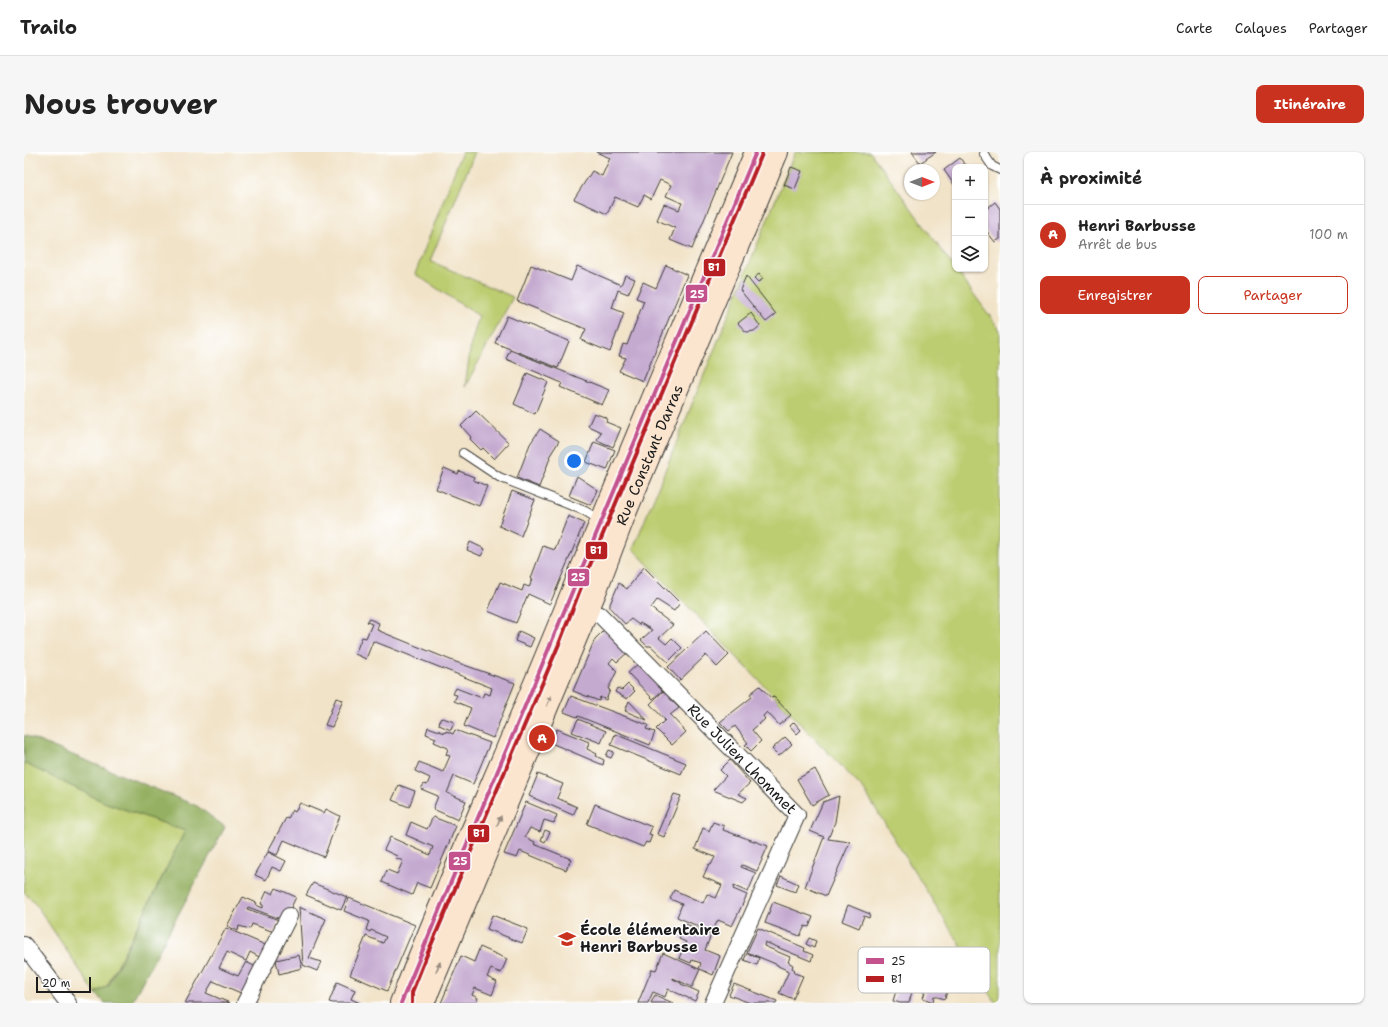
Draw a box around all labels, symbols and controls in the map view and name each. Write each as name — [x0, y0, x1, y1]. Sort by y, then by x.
text: Trailo — [20, 15, 77, 40]
text: Carte — [1176, 19, 1213, 37]
text: Calques — [1235, 19, 1287, 37]
text: Partager — [1309, 19, 1368, 37]
text: Nous trouver — [24, 85, 218, 123]
button: Itinéraire — [1256, 85, 1364, 123]
north arrow — [904, 164, 940, 200]
map controls — [952, 164, 988, 272]
button: + — [952, 164, 988, 200]
text: À proximité — [1040, 167, 1142, 189]
button: − — [952, 200, 988, 236]
text: Henri Barbusse — [1078, 216, 1196, 236]
text: A — [1048, 226, 1058, 243]
text: 100 m — [1309, 226, 1348, 243]
button: layers — [952, 236, 988, 272]
text: Arrêt de bus — [1078, 236, 1157, 253]
line badge: B1 — [703, 258, 726, 277]
text: B1 — [708, 260, 720, 275]
button: Enregistrer — [1040, 276, 1190, 314]
button: Partager — [1198, 276, 1348, 314]
line badge: 25 — [685, 284, 708, 303]
text: 25 — [690, 287, 704, 302]
street label: Rue Constant Darras — [611, 382, 688, 528]
your location — [564, 451, 584, 471]
line badge: B1 — [585, 541, 608, 560]
text: B1 — [590, 543, 602, 558]
line badge: 25 — [567, 568, 590, 587]
text: 25 — [571, 570, 585, 585]
one-way arrow — [547, 695, 553, 707]
street label: Rue Julien Lhommet — [683, 699, 801, 819]
pin: A — [529, 723, 555, 753]
one-way arrow — [497, 815, 503, 827]
line badge: B1 — [467, 824, 490, 843]
text: B1 — [473, 826, 485, 841]
line badge: 25 — [448, 851, 471, 871]
text: 25 — [453, 854, 467, 869]
place label: École élémentaire Henri Barbusse — [580, 919, 720, 957]
school or university icon: École élémentaire Henri Barbusse — [557, 929, 577, 949]
legend — [858, 947, 990, 993]
text: 25 — [891, 954, 905, 969]
one-way arrow — [435, 962, 441, 973]
text: B1 — [891, 972, 902, 987]
scale bar — [36, 975, 91, 994]
text: 20 m — [42, 976, 70, 991]

